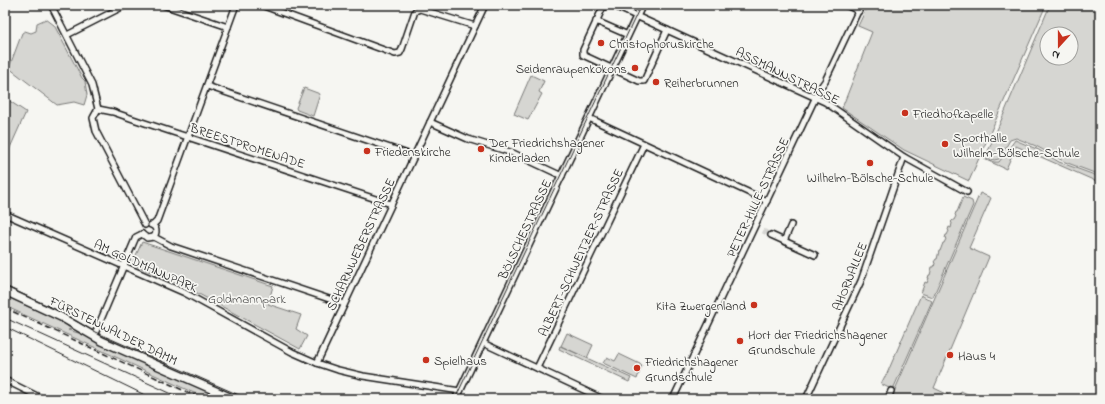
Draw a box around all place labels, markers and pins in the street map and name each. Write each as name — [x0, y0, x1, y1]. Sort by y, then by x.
place label: Christophoruskirche — [609, 35, 714, 54]
marker: Christophoruskirche — [596, 38, 606, 48]
place label: Seidenraupenkokons — [516, 60, 627, 79]
marker: Seidenraupenkokons — [630, 63, 640, 73]
place label: Reiherbrunnen — [664, 74, 739, 93]
marker: Reiherbrunnen — [651, 77, 661, 87]
place label: Friedhofkapelle — [912, 105, 994, 124]
marker: Friedhofkapelle — [900, 108, 910, 118]
place label: Sporthalle Wilhelm-Bölsche-Schule — [953, 129, 1080, 163]
place label: Der Friedrichshagener Kinderladen — [488, 134, 606, 168]
marker: Sporthalle Wilhelm-Bölsche-Schule — [940, 139, 950, 149]
place label: Friedenskirche — [374, 143, 451, 162]
marker: Der Friedrichshagener Kinderladen — [476, 144, 486, 154]
marker: Friedenskirche — [362, 146, 372, 156]
marker: Wilhelm-Bölsche-Schule — [865, 158, 875, 168]
place label: Wilhelm-Bölsche-Schule — [807, 169, 933, 188]
place label: Kita Zwergenland — [656, 297, 747, 317]
marker: Kita Zwergenland — [749, 300, 759, 310]
place label: Hort der Friedrichshagener Grundschule — [748, 326, 888, 360]
marker: Hort der Friedrichshagener Grundschule — [735, 336, 745, 346]
place label: Haus 4 — [958, 347, 996, 366]
marker: Haus 4 — [945, 350, 955, 360]
place label: Spielhaus — [434, 352, 487, 371]
place label: Friedrichshagener Grundschule — [644, 353, 739, 387]
marker: Spielhaus — [421, 355, 431, 365]
marker: Friedrichshagener Grundschule — [632, 363, 642, 373]

